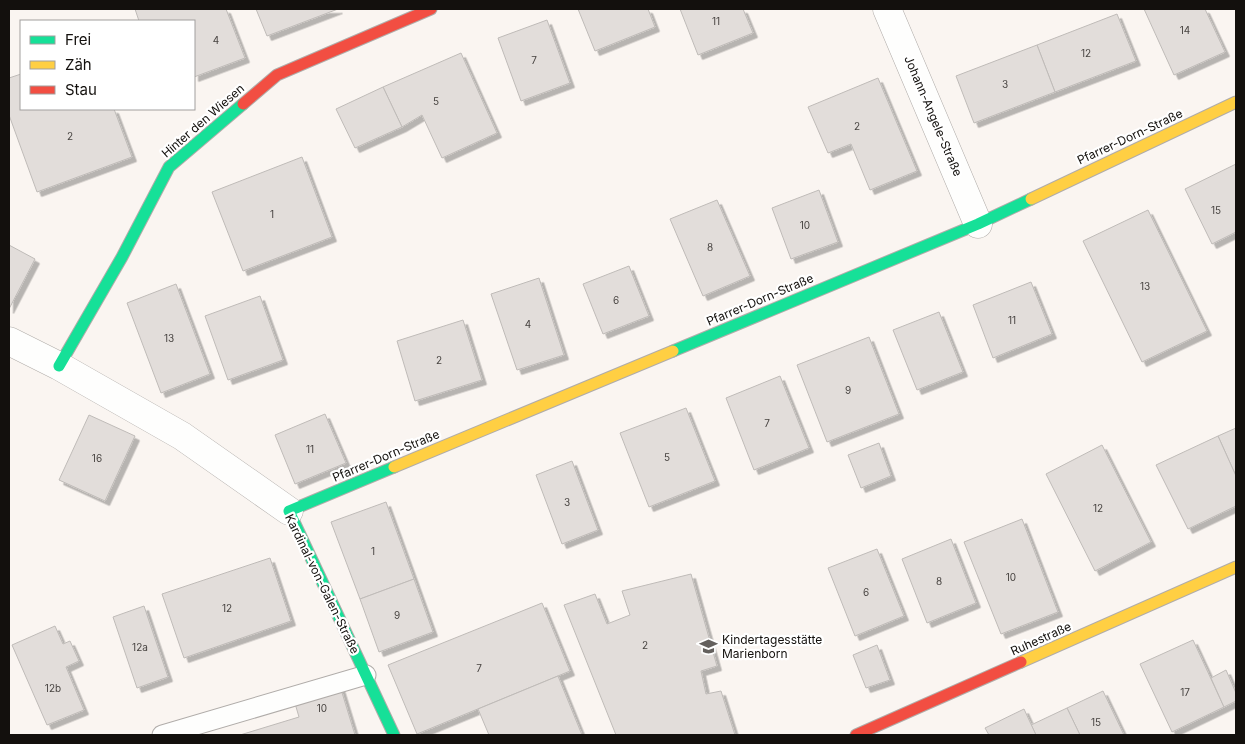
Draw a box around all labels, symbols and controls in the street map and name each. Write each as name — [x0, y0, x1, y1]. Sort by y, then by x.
house number: 11 — [712, 15, 720, 27]
legend — [20, 20, 195, 110]
house number: 14 — [1180, 24, 1190, 36]
text: Frei — [65, 30, 91, 49]
house number: 4 — [213, 34, 219, 46]
house number: 12 — [1081, 47, 1091, 59]
street label: Johann-Angele-Straße — [901, 53, 966, 178]
house number: 7 — [531, 54, 537, 66]
text: Zäh — [65, 55, 92, 74]
house number: 3 — [1002, 78, 1008, 90]
text: Stau — [65, 80, 97, 99]
street label: Hinter den Wiesen — [158, 81, 247, 161]
house number: 5 — [433, 95, 439, 107]
street label: Pfarrer-Dorn-Straße — [1075, 106, 1185, 168]
house number: 2 — [854, 120, 860, 132]
house number: 2 — [67, 130, 73, 142]
house number: 15 — [1211, 204, 1221, 216]
house number: 1 — [270, 208, 274, 220]
house number: 10 — [800, 219, 810, 231]
house number: 8 — [707, 241, 713, 253]
street label: Pfarrer-Dorn-Straße — [704, 270, 816, 329]
house number: 13 — [1140, 280, 1150, 292]
house number: 6 — [613, 294, 619, 306]
house number: 11 — [1008, 314, 1016, 326]
house number: 4 — [525, 318, 531, 330]
house number: 13 — [164, 332, 174, 344]
house number: 2 — [436, 354, 442, 366]
house number: 9 — [845, 384, 851, 396]
house number: 7 — [764, 417, 770, 429]
street label: Pfarrer-Dorn-Straße — [330, 426, 442, 485]
house number: 11 — [306, 443, 314, 455]
house number: 5 — [664, 451, 670, 463]
house number: 16 — [92, 452, 102, 464]
house number: 3 — [564, 496, 570, 508]
house number: 12 — [1093, 502, 1103, 514]
street label: Kardinal-von-Galen-Straße — [282, 512, 363, 656]
house number: 1 — [371, 545, 375, 557]
house number: 10 — [1006, 571, 1016, 583]
house number: 8 — [936, 575, 942, 587]
house number: 6 — [863, 586, 869, 598]
house number: 12 — [222, 602, 232, 614]
house number: 9 — [394, 609, 400, 621]
street label: Ruhestraße — [1008, 619, 1073, 659]
place label: Kindertagesstätte Marienborn — [722, 632, 822, 661]
school or university icon: Kindertagesstätte Marienborn — [698, 637, 718, 657]
house number: 2 — [642, 639, 648, 651]
house number: 12a — [132, 641, 148, 653]
house number: 7 — [476, 662, 482, 674]
house number: 12b — [45, 682, 61, 694]
house number: 17 — [1180, 686, 1190, 698]
house number: 10 — [317, 702, 327, 714]
house number: 15 — [1091, 716, 1101, 728]

